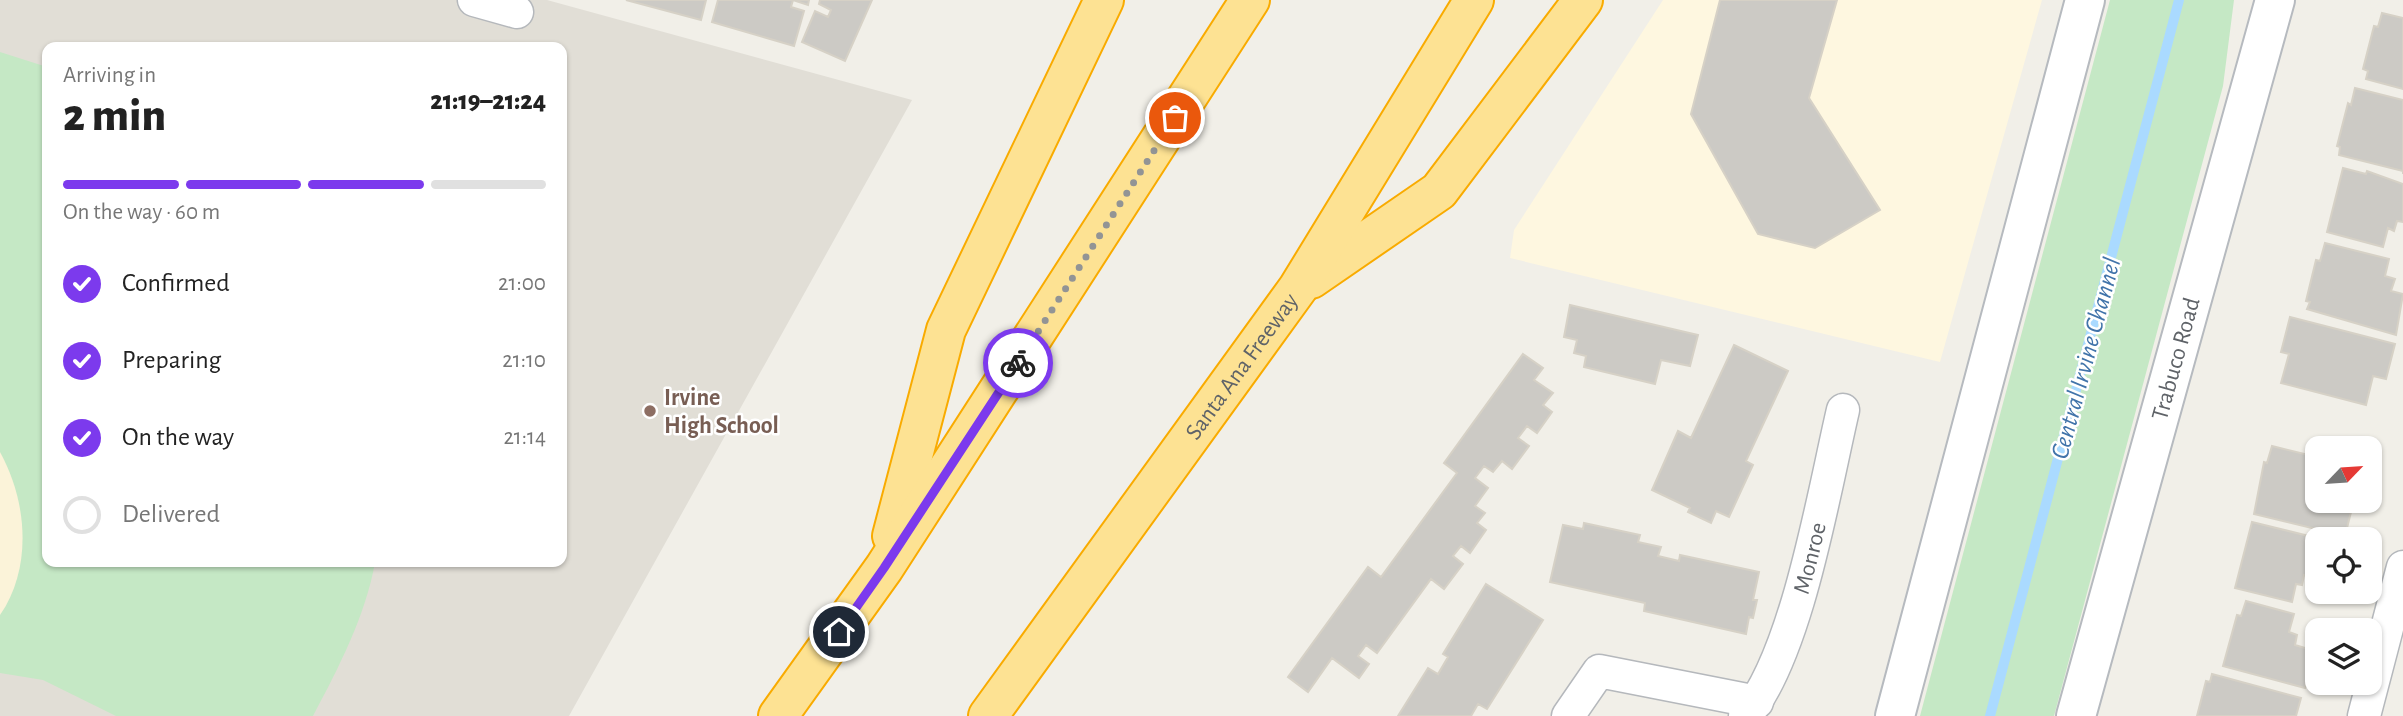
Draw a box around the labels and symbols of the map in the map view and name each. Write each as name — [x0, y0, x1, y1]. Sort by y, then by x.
pin — [1145, 88, 1205, 148]
water label: Central Irvine Channel — [2047, 255, 2125, 462]
street label: Santa Ana Freeway — [1181, 289, 1303, 444]
street label: Trabuco Road — [2148, 295, 2205, 423]
courier — [983, 328, 1053, 398]
place label: Irvine High School — [664, 386, 779, 438]
marker: Irvine High School — [642, 403, 658, 419]
north arrow — [2305, 436, 2382, 513]
street label: Monroe — [1790, 520, 1831, 597]
pin — [809, 602, 869, 662]

